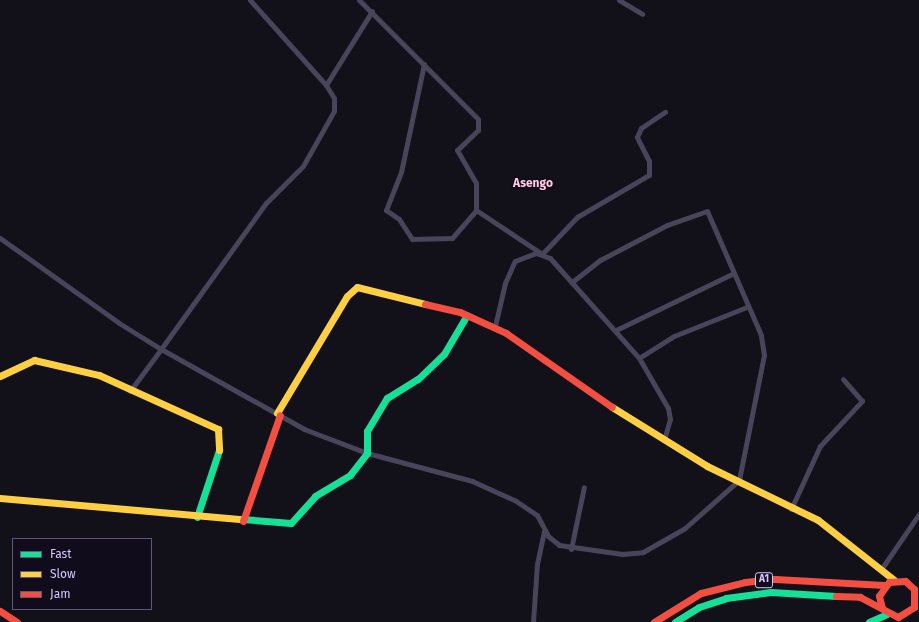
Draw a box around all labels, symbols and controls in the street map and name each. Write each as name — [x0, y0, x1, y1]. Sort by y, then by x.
district label: Asengo — [513, 177, 553, 191]
legend — [12, 538, 152, 610]
text: Fast — [50, 547, 72, 561]
text: Slow — [50, 567, 76, 581]
road number: A1 — [754, 572, 774, 588]
text: Jam — [50, 587, 70, 601]

